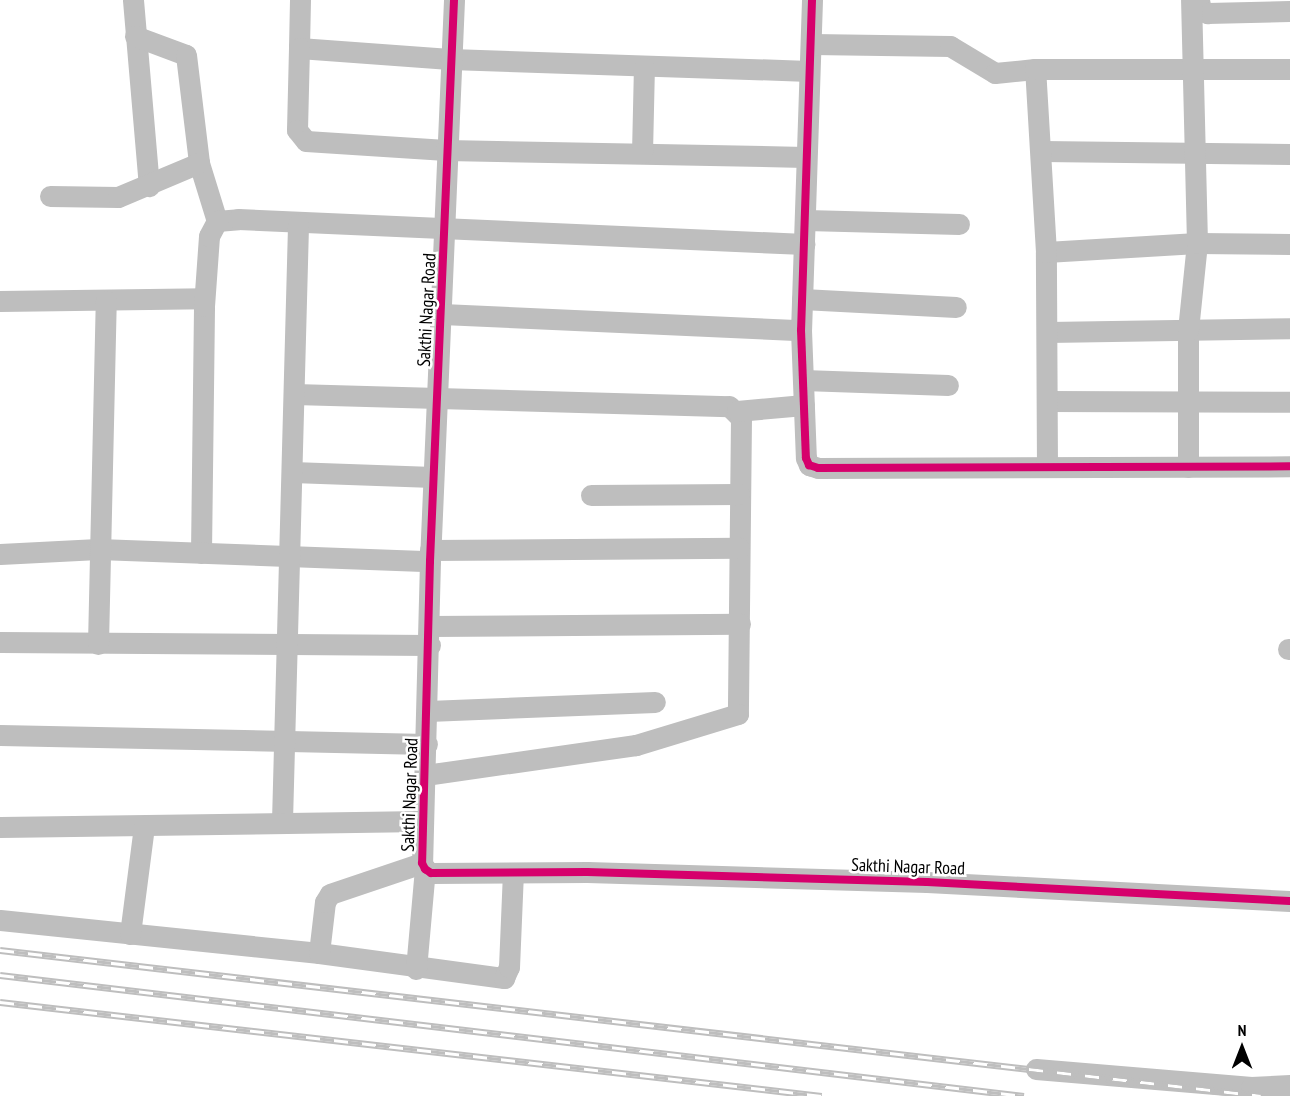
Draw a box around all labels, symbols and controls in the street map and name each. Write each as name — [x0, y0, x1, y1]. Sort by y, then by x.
street label: Sakthi Nagar Road — [413, 253, 441, 367]
street label: Sakthi Nagar Road — [397, 738, 423, 852]
street label: Sakthi Nagar Road — [851, 854, 965, 880]
north arrow — [1212, 1018, 1272, 1078]
text: N — [1238, 1020, 1246, 1040]

